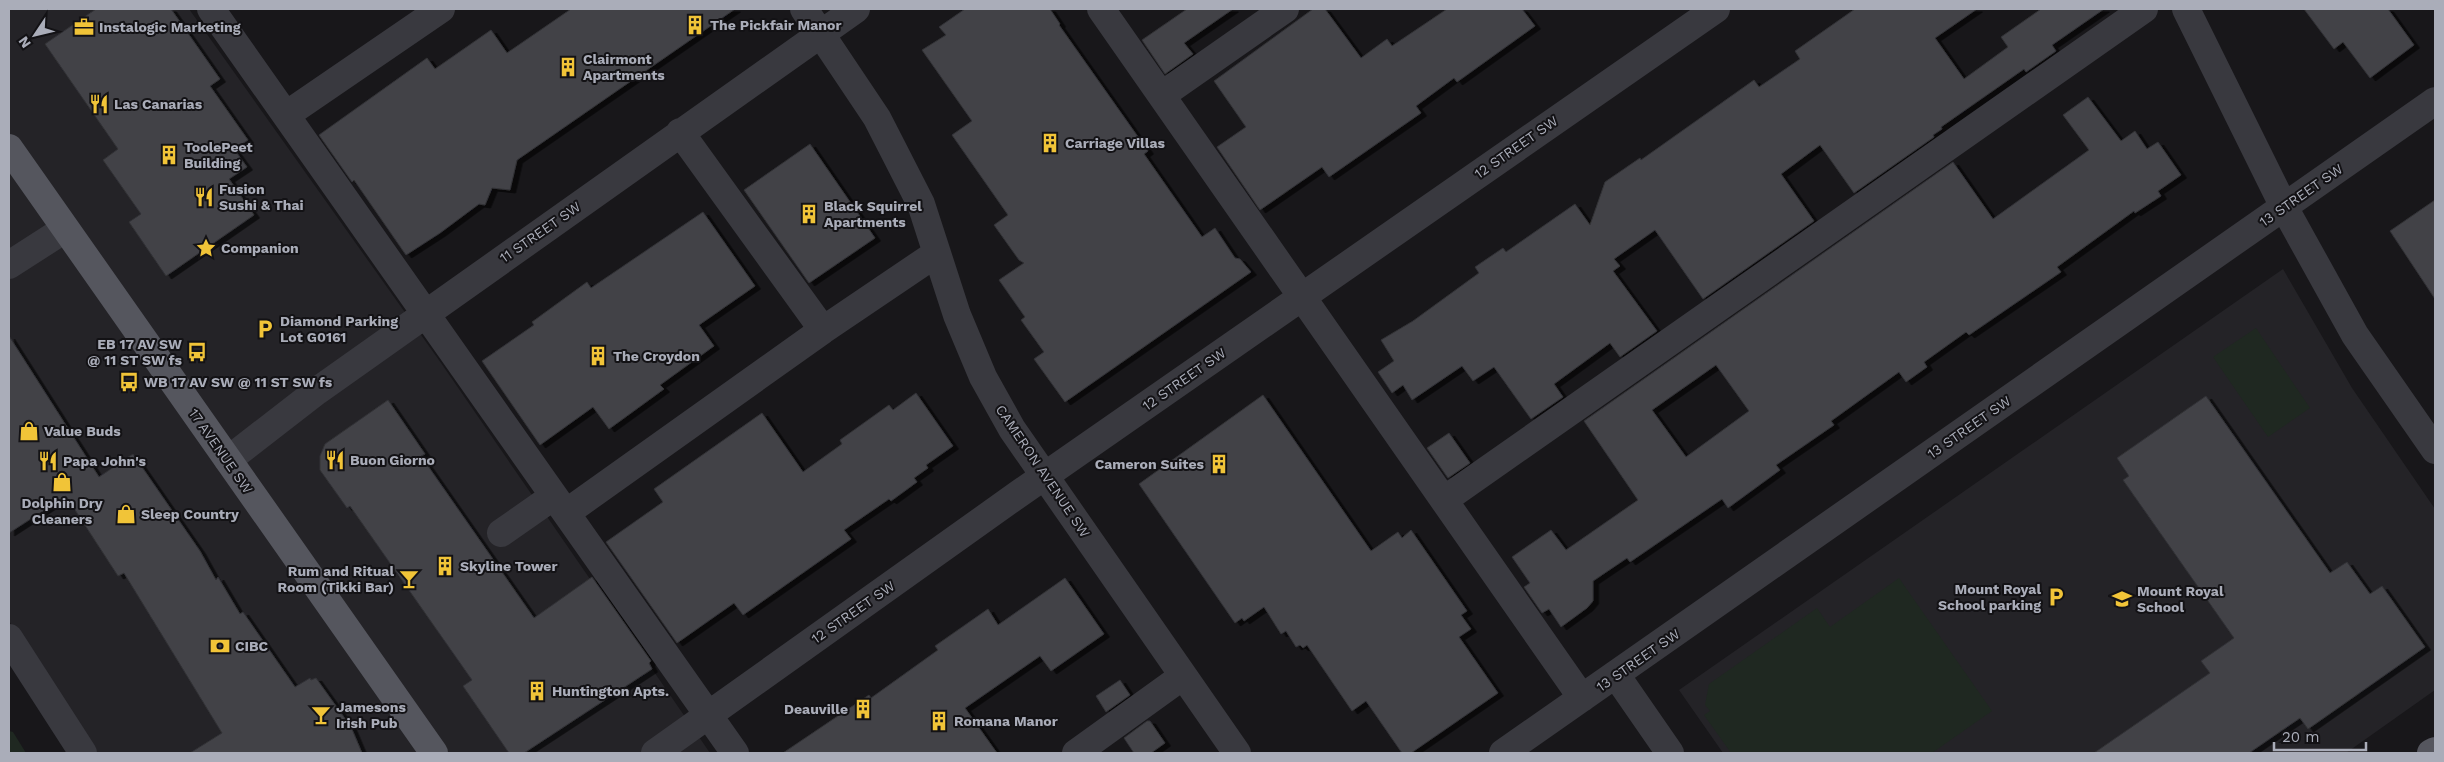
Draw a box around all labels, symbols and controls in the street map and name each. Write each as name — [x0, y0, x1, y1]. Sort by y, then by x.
north arrow — [10, 10, 60, 60]
building icon: The Pickfair Manor — [684, 14, 706, 36]
office icon: Instalogic Marketing — [73, 16, 95, 38]
place label: The Pickfair Manor — [710, 17, 841, 33]
place label: Instalogic Marketing — [99, 19, 241, 35]
text: N — [15, 34, 34, 51]
place label: Clairmont Apartments — [583, 51, 665, 83]
building icon: Clairmont Apartments — [557, 56, 579, 78]
restaurant icon: Las Canarias — [88, 93, 110, 115]
place label: Las Canarias — [114, 96, 203, 112]
street label: 12 STREET SW — [1471, 112, 1561, 182]
building icon: Carriage Villas — [1039, 132, 1061, 154]
place label: Carriage Villas — [1065, 135, 1165, 151]
place label: ToolePeet Building — [184, 139, 253, 171]
building icon: ToolePeet Building — [158, 144, 180, 166]
street label: 13 STREET SW — [2256, 160, 2346, 230]
place label: Fusion Sushi & Thai — [219, 181, 304, 213]
restaurant icon: Fusion Sushi & Thai — [193, 186, 215, 208]
street label: 11 STREET SW — [496, 198, 584, 266]
place label: Black Squirrel Apartments — [824, 198, 922, 230]
building icon: Black Squirrel Apartments — [798, 203, 820, 225]
place icon: Companion — [195, 237, 217, 259]
place label: Companion — [221, 240, 299, 256]
place label: Diamond Parking Lot G0161 — [280, 313, 398, 345]
parking icon: Diamond Parking Lot G0161 — [254, 318, 276, 340]
place label: EB 17 AV SW @ 11 ST SW fs — [87, 336, 183, 368]
bus stop icon: EB 17 AV SW @ 11 ST SW fs — [186, 341, 208, 363]
street label: 12 STREET SW — [1139, 344, 1229, 414]
building icon: The Croydon — [587, 345, 609, 367]
place label: The Croydon — [613, 348, 700, 364]
bus stop icon: WB 17 AV SW @ 11 ST SW fs — [118, 371, 140, 393]
place label: WB 17 AV SW @ 11 ST SW fs — [144, 374, 333, 390]
street label: 13 STREET SW — [1924, 392, 2014, 462]
street label: CAMERON AVENUE SW — [993, 402, 1093, 540]
street label: 17 AVENUE SW — [186, 406, 256, 496]
shop icon: Value Buds — [18, 420, 40, 442]
place label: Value Buds — [44, 423, 121, 439]
restaurant icon: Buon Giorno — [324, 449, 346, 471]
restaurant icon: Papa John's — [37, 450, 59, 472]
place label: Buon Giorno — [350, 452, 435, 468]
place label: Papa John's — [63, 453, 147, 469]
building icon: Cameron Suites — [1208, 453, 1230, 475]
place label: Cameron Suites — [1095, 456, 1205, 472]
shop icon: Dolphin Dry Cleaners — [51, 471, 73, 493]
place label: Dolphin Dry Cleaners — [21, 495, 103, 527]
shop icon: Sleep Country — [115, 503, 137, 525]
place label: Sleep Country — [141, 506, 239, 522]
building icon: Skyline Tower — [434, 555, 456, 577]
place label: Skyline Tower — [460, 558, 557, 574]
place label: Rum and Ritual Room (Tikki Bar) — [278, 563, 394, 595]
bar icon: Rum and Ritual Room (Tikki Bar) — [398, 568, 420, 590]
street label: 12 STREET SW — [808, 577, 898, 647]
place label: Mount Royal School parking — [1938, 581, 2041, 613]
place label: Mount Royal School — [2137, 583, 2224, 615]
parking icon: Mount Royal School parking — [2045, 586, 2067, 608]
school or university icon: Mount Royal School — [2111, 588, 2133, 610]
street label: 13 STREET SW — [1593, 625, 1683, 695]
bank icon: CIBC — [209, 635, 231, 657]
place label: CIBC — [235, 638, 269, 654]
building icon: Huntington Apts. — [526, 680, 548, 702]
place label: Huntington Apts. — [552, 683, 669, 699]
building icon: Deauville — [852, 698, 874, 720]
place label: Jamesons Irish Pub — [336, 699, 406, 731]
place label: Deauville — [784, 701, 848, 717]
bar icon: Jamesons Irish Pub — [310, 704, 332, 726]
building icon: Romana Manor — [928, 710, 950, 732]
place label: Romana Manor — [954, 713, 1058, 729]
scale bar — [2274, 720, 2366, 752]
text: 20 m — [2282, 728, 2320, 746]

